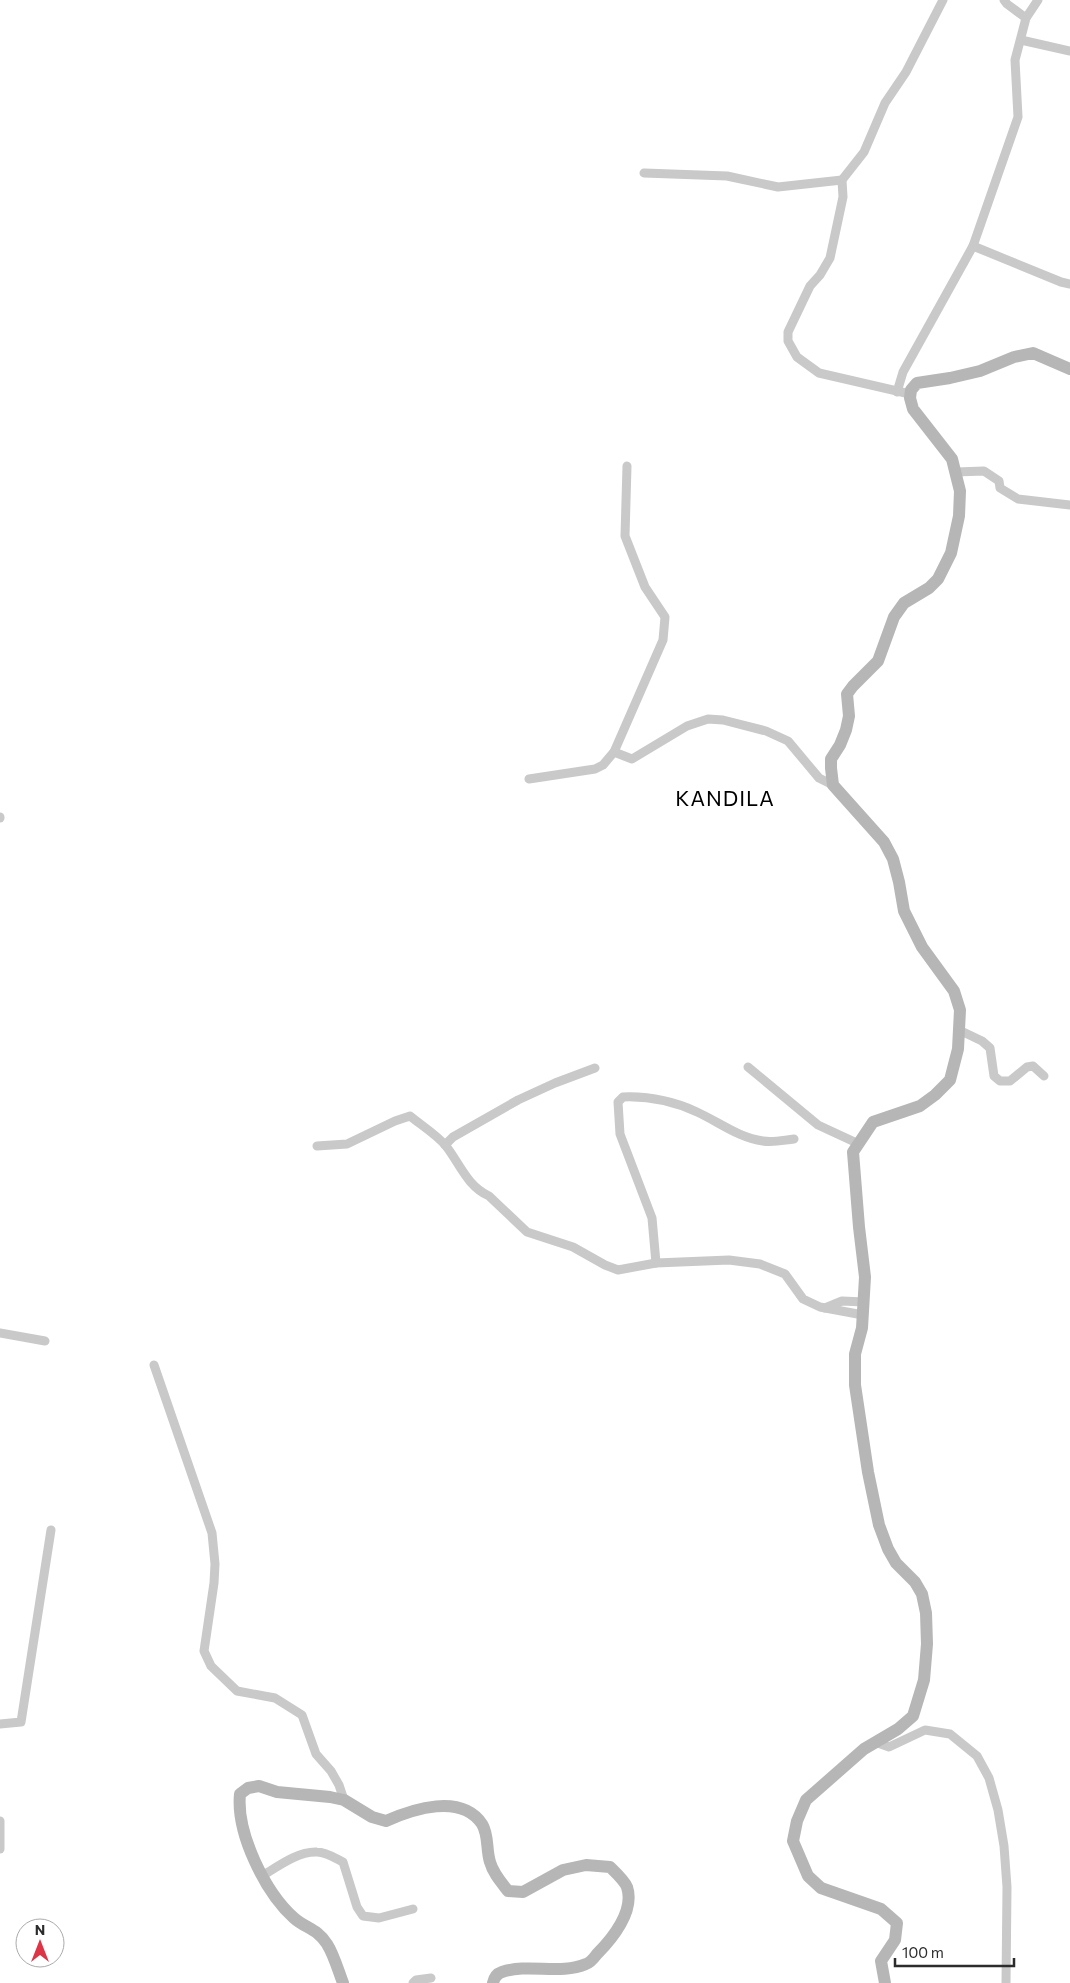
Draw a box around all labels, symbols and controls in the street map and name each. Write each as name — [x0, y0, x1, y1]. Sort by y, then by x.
district label: KANDILA — [675, 785, 775, 810]
north arrow — [15, 1918, 65, 1968]
text: N — [35, 1921, 45, 1938]
scale bar — [895, 1936, 1014, 1968]
text: 100 m — [902, 1943, 944, 1961]

